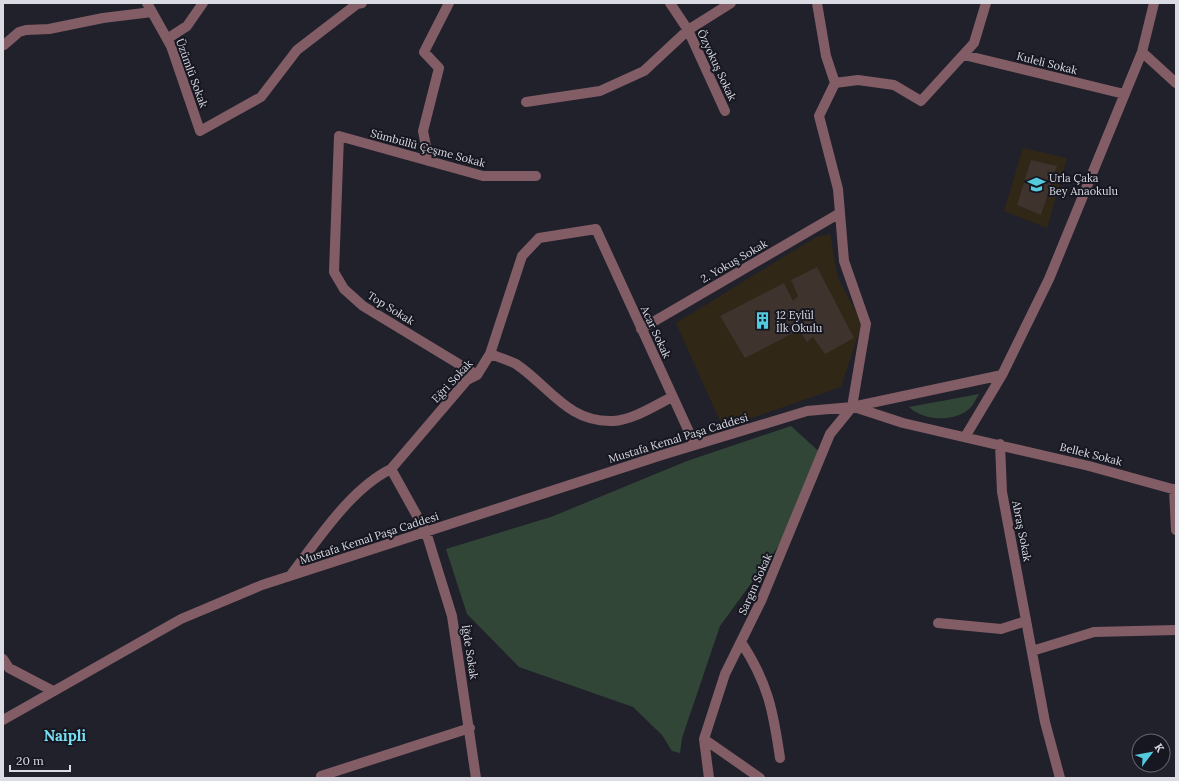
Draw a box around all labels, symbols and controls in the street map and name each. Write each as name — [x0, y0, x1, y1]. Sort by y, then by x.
street label: Özyokuş Sokak — [694, 27, 741, 103]
street label: Üzümlü Sokak — [173, 36, 212, 110]
street label: Kuleli Sokak — [1015, 49, 1079, 77]
street label: Sümbüllü Çeşme Sokak — [369, 126, 487, 170]
place label: Urla Çaka Bey Anaokulu — [1049, 171, 1119, 198]
school or university icon: Urla Çaka Bey Anaokulu — [1026, 174, 1046, 194]
street label: 2. Yokuş Sokak — [698, 236, 770, 286]
street label: Top Sokak — [365, 288, 417, 328]
street label: Acar Sokak — [637, 303, 674, 361]
place label: 12 Eylül İlk Okulu — [776, 308, 823, 335]
building icon: 12 Eylül İlk Okulu — [753, 311, 773, 331]
street label: Eğri Sokak — [429, 356, 476, 405]
street label: Mustafa Kemal Paşa Caddesi — [606, 410, 750, 466]
street label: Bellek Sokak — [1058, 440, 1124, 469]
street label: Abraş Sokak — [1009, 498, 1035, 563]
street label: Mustafa Kemal Paşa Caddesi — [298, 509, 440, 567]
street label: Sargın Sokak — [735, 551, 775, 617]
street label: İğde Sokak — [459, 624, 482, 680]
district label: Naipli — [44, 726, 86, 745]
north arrow — [1131, 733, 1171, 773]
text: K — [1151, 741, 1168, 755]
scale bar — [10, 747, 70, 773]
text: 20 m — [16, 753, 44, 768]

